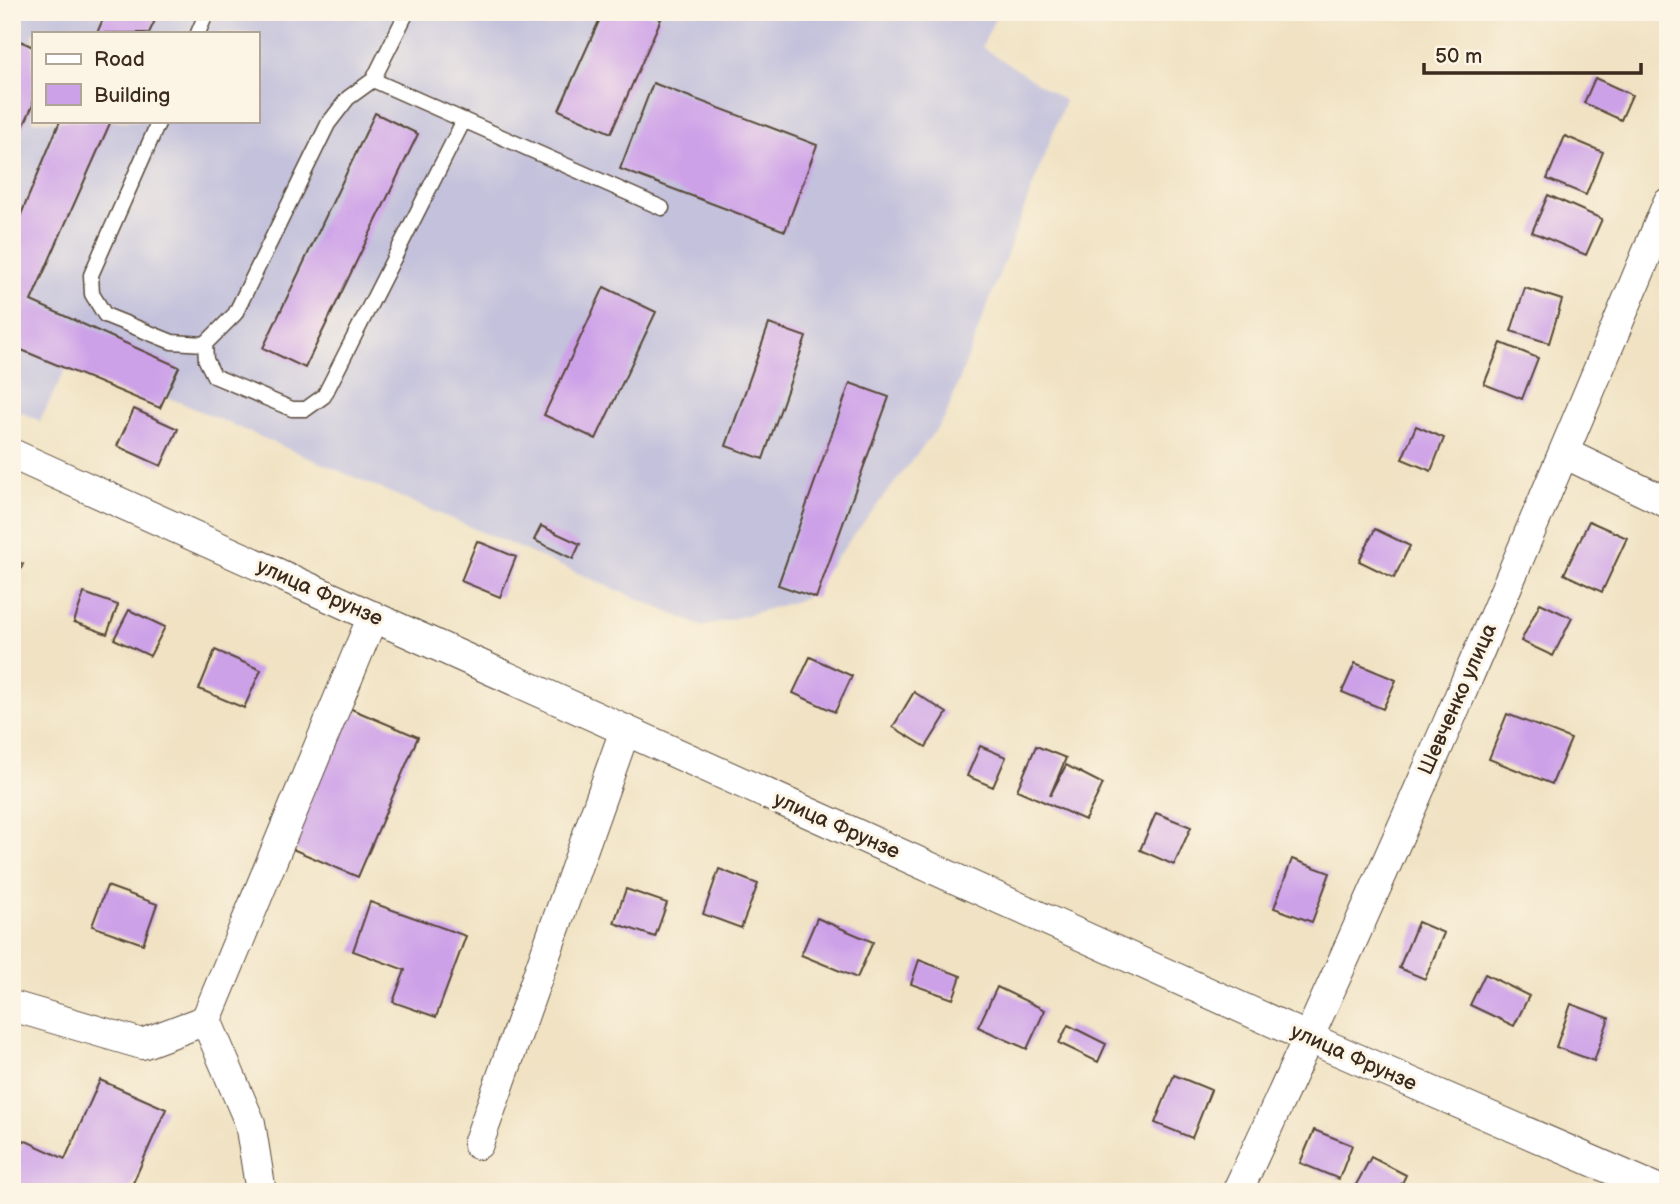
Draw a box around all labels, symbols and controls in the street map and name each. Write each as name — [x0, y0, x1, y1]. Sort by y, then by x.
legend — [32, 32, 259, 122]
scale bar — [1424, 32, 1642, 76]
text: 50 m — [1435, 44, 1482, 69]
text: Road — [94, 47, 145, 72]
text: Building — [94, 83, 170, 108]
street label: улица Фрунзе — [253, 554, 387, 632]
street label: Шевченко улица — [1413, 619, 1502, 779]
street label: улица Фрунзе — [770, 787, 904, 865]
street label: улица Фрунзе — [1287, 1019, 1421, 1097]

